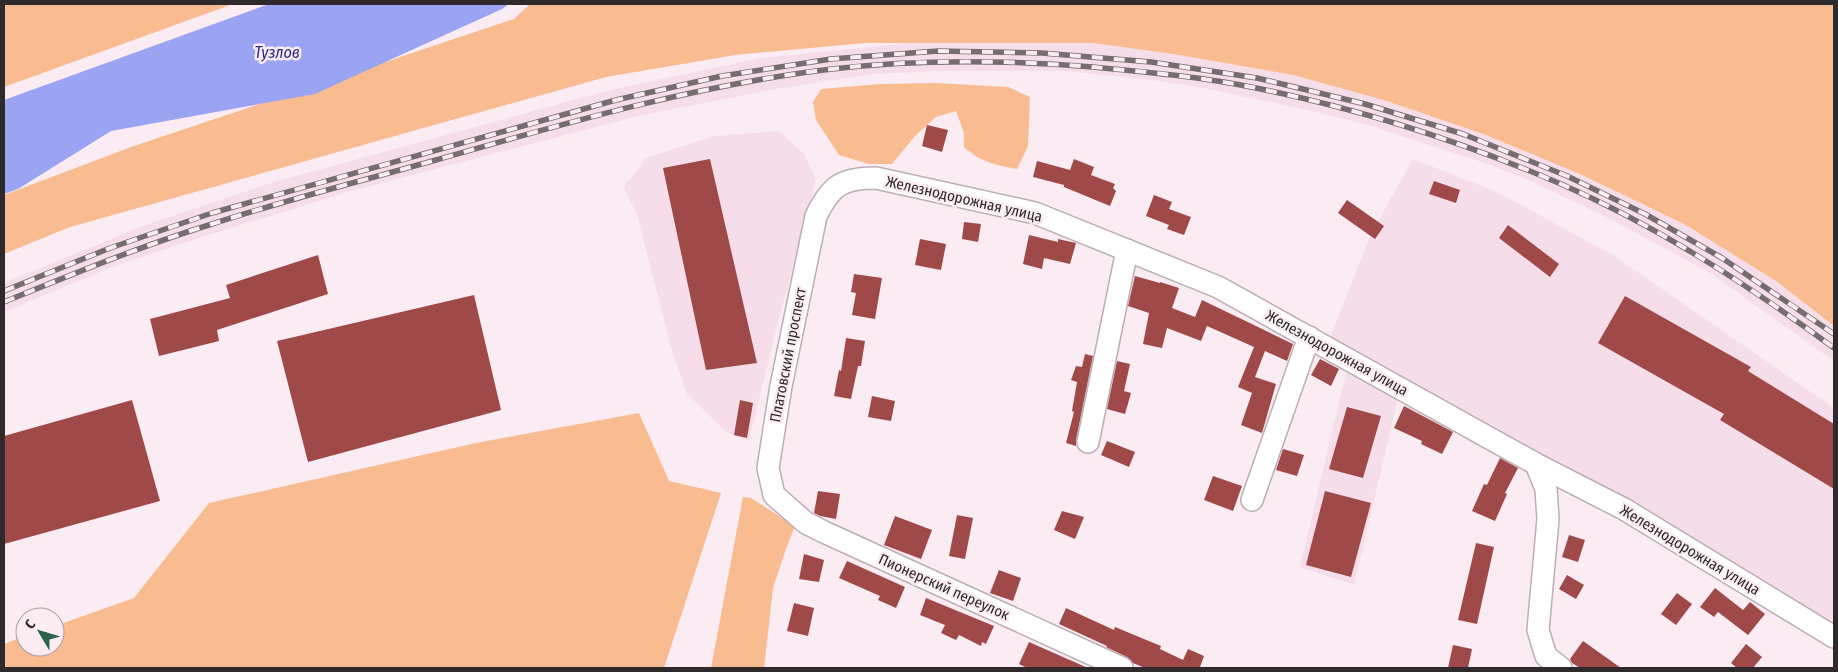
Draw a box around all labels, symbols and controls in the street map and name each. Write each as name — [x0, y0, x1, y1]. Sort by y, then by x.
water label: Тузлов — [254, 43, 300, 62]
street label: Железнодорожная улица — [884, 172, 1044, 226]
street label: Платовский проспект — [766, 285, 810, 424]
street label: Железнодорожная улица — [1263, 306, 1411, 400]
street label: Железнодорожная улица — [1617, 501, 1763, 599]
street label: Пионерский переулок — [876, 550, 1012, 624]
north arrow — [15, 607, 65, 657]
text: С — [21, 616, 40, 632]

